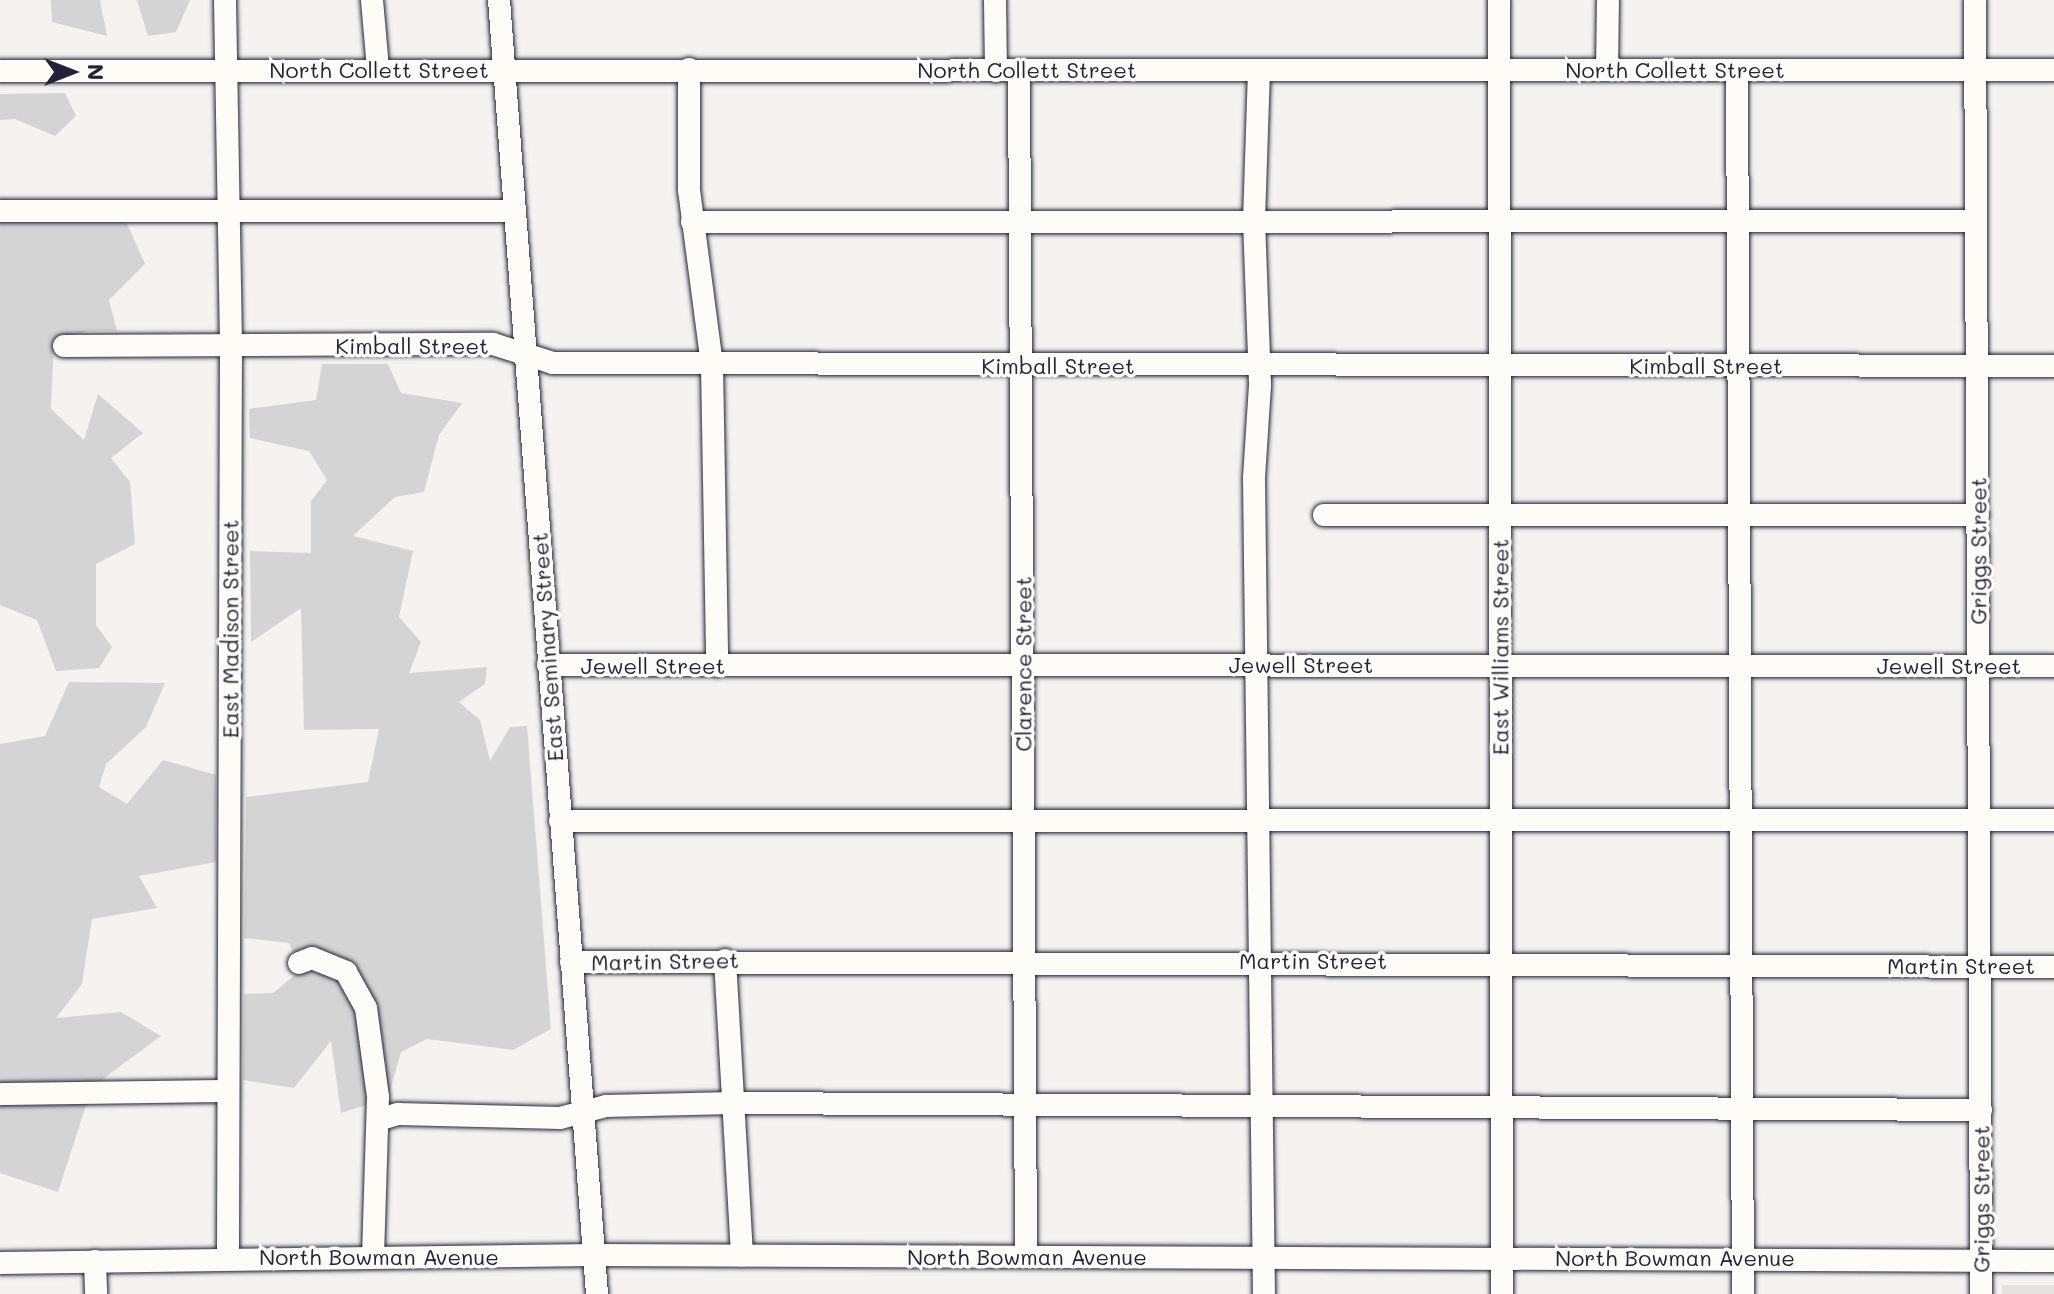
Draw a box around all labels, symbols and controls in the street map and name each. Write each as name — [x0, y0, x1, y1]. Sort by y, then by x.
north arrow — [32, 32, 112, 112]
street label: North Collett Street — [269, 57, 489, 83]
street label: North Collett Street — [917, 57, 1137, 83]
street label: North Collett Street — [1565, 57, 1785, 83]
text: N — [82, 64, 111, 80]
street label: Kimball Street — [335, 333, 489, 359]
street label: Kimball Street — [981, 353, 1135, 379]
street label: Kimball Street — [1629, 353, 1783, 379]
street label: Griggs Street — [1965, 477, 1991, 625]
street label: East Madison Street — [217, 520, 243, 738]
street label: East Seminary Street — [526, 532, 568, 762]
street label: East Williams Street — [1487, 539, 1513, 755]
street label: Clarence Street — [1010, 576, 1036, 752]
street label: Jewell Street — [1229, 652, 1373, 678]
street label: Jewell Street — [581, 653, 725, 679]
street label: Jewell Street — [1877, 653, 2021, 679]
street label: Martin Street — [591, 947, 739, 975]
street label: Martin Street — [1239, 948, 1387, 974]
street label: Martin Street — [1887, 953, 2035, 979]
street label: Griggs Street — [1968, 1125, 1994, 1273]
street label: North Bowman Avenue — [259, 1244, 499, 1270]
street label: North Bowman Avenue — [907, 1244, 1147, 1270]
street label: North Bowman Avenue — [1555, 1245, 1795, 1271]

